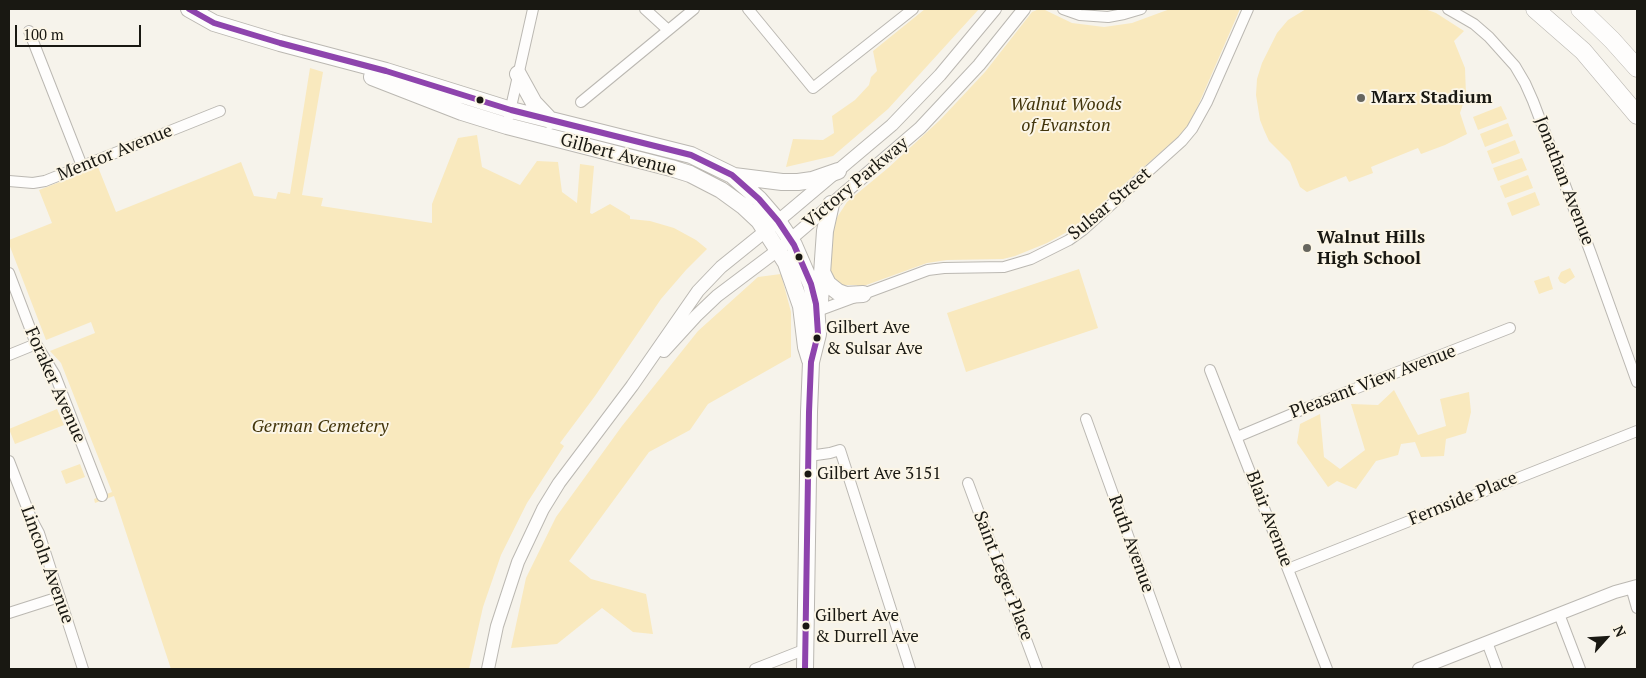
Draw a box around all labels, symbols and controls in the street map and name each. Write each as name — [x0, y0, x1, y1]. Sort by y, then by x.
scale bar — [18, 15, 144, 47]
text: 100 m — [23, 24, 64, 44]
place label: Marx Stadium — [1371, 87, 1492, 109]
marker: Marx Stadium — [1355, 92, 1367, 104]
park label: Walnut Woods of Evanston — [1010, 94, 1122, 136]
unlabelled marker — [475, 95, 485, 105]
street label: Jonathan Avenue — [1530, 114, 1598, 248]
street label: Mentor Avenue — [54, 120, 176, 186]
street label: Gilbert Avenue — [558, 129, 678, 181]
street label: Victory Parkway — [799, 133, 913, 233]
street label: Sulsar Street — [1064, 163, 1156, 245]
place label: Walnut Hills High School — [1317, 227, 1425, 270]
marker: Walnut Hills High School — [1301, 242, 1313, 254]
unlabelled marker — [794, 252, 804, 262]
place label: Gilbert Ave & Sulsar Ave — [826, 318, 923, 358]
street label: Foraker Avenue — [20, 324, 90, 446]
marker: Gilbert Ave & Sulsar Ave — [812, 333, 822, 343]
street label: Pleasant View Avenue — [1287, 340, 1459, 424]
park label: German Cemetery — [252, 416, 388, 438]
place label: Gilbert Ave 3151 — [817, 464, 941, 484]
street label: Fernside Place — [1405, 467, 1521, 531]
street label: Blair Avenue — [1241, 468, 1297, 570]
marker: Gilbert Ave 3151 — [803, 469, 813, 479]
street label: Ruth Avenue — [1103, 492, 1159, 596]
street label: Lincoln Avenue — [16, 503, 78, 627]
street label: Saint Leger Place — [968, 508, 1038, 644]
place label: Gilbert Ave & Durrell Ave — [815, 606, 919, 646]
north arrow — [1581, 613, 1631, 663]
marker: Gilbert Ave & Durrell Ave — [801, 621, 811, 631]
text: N — [1609, 622, 1631, 640]

